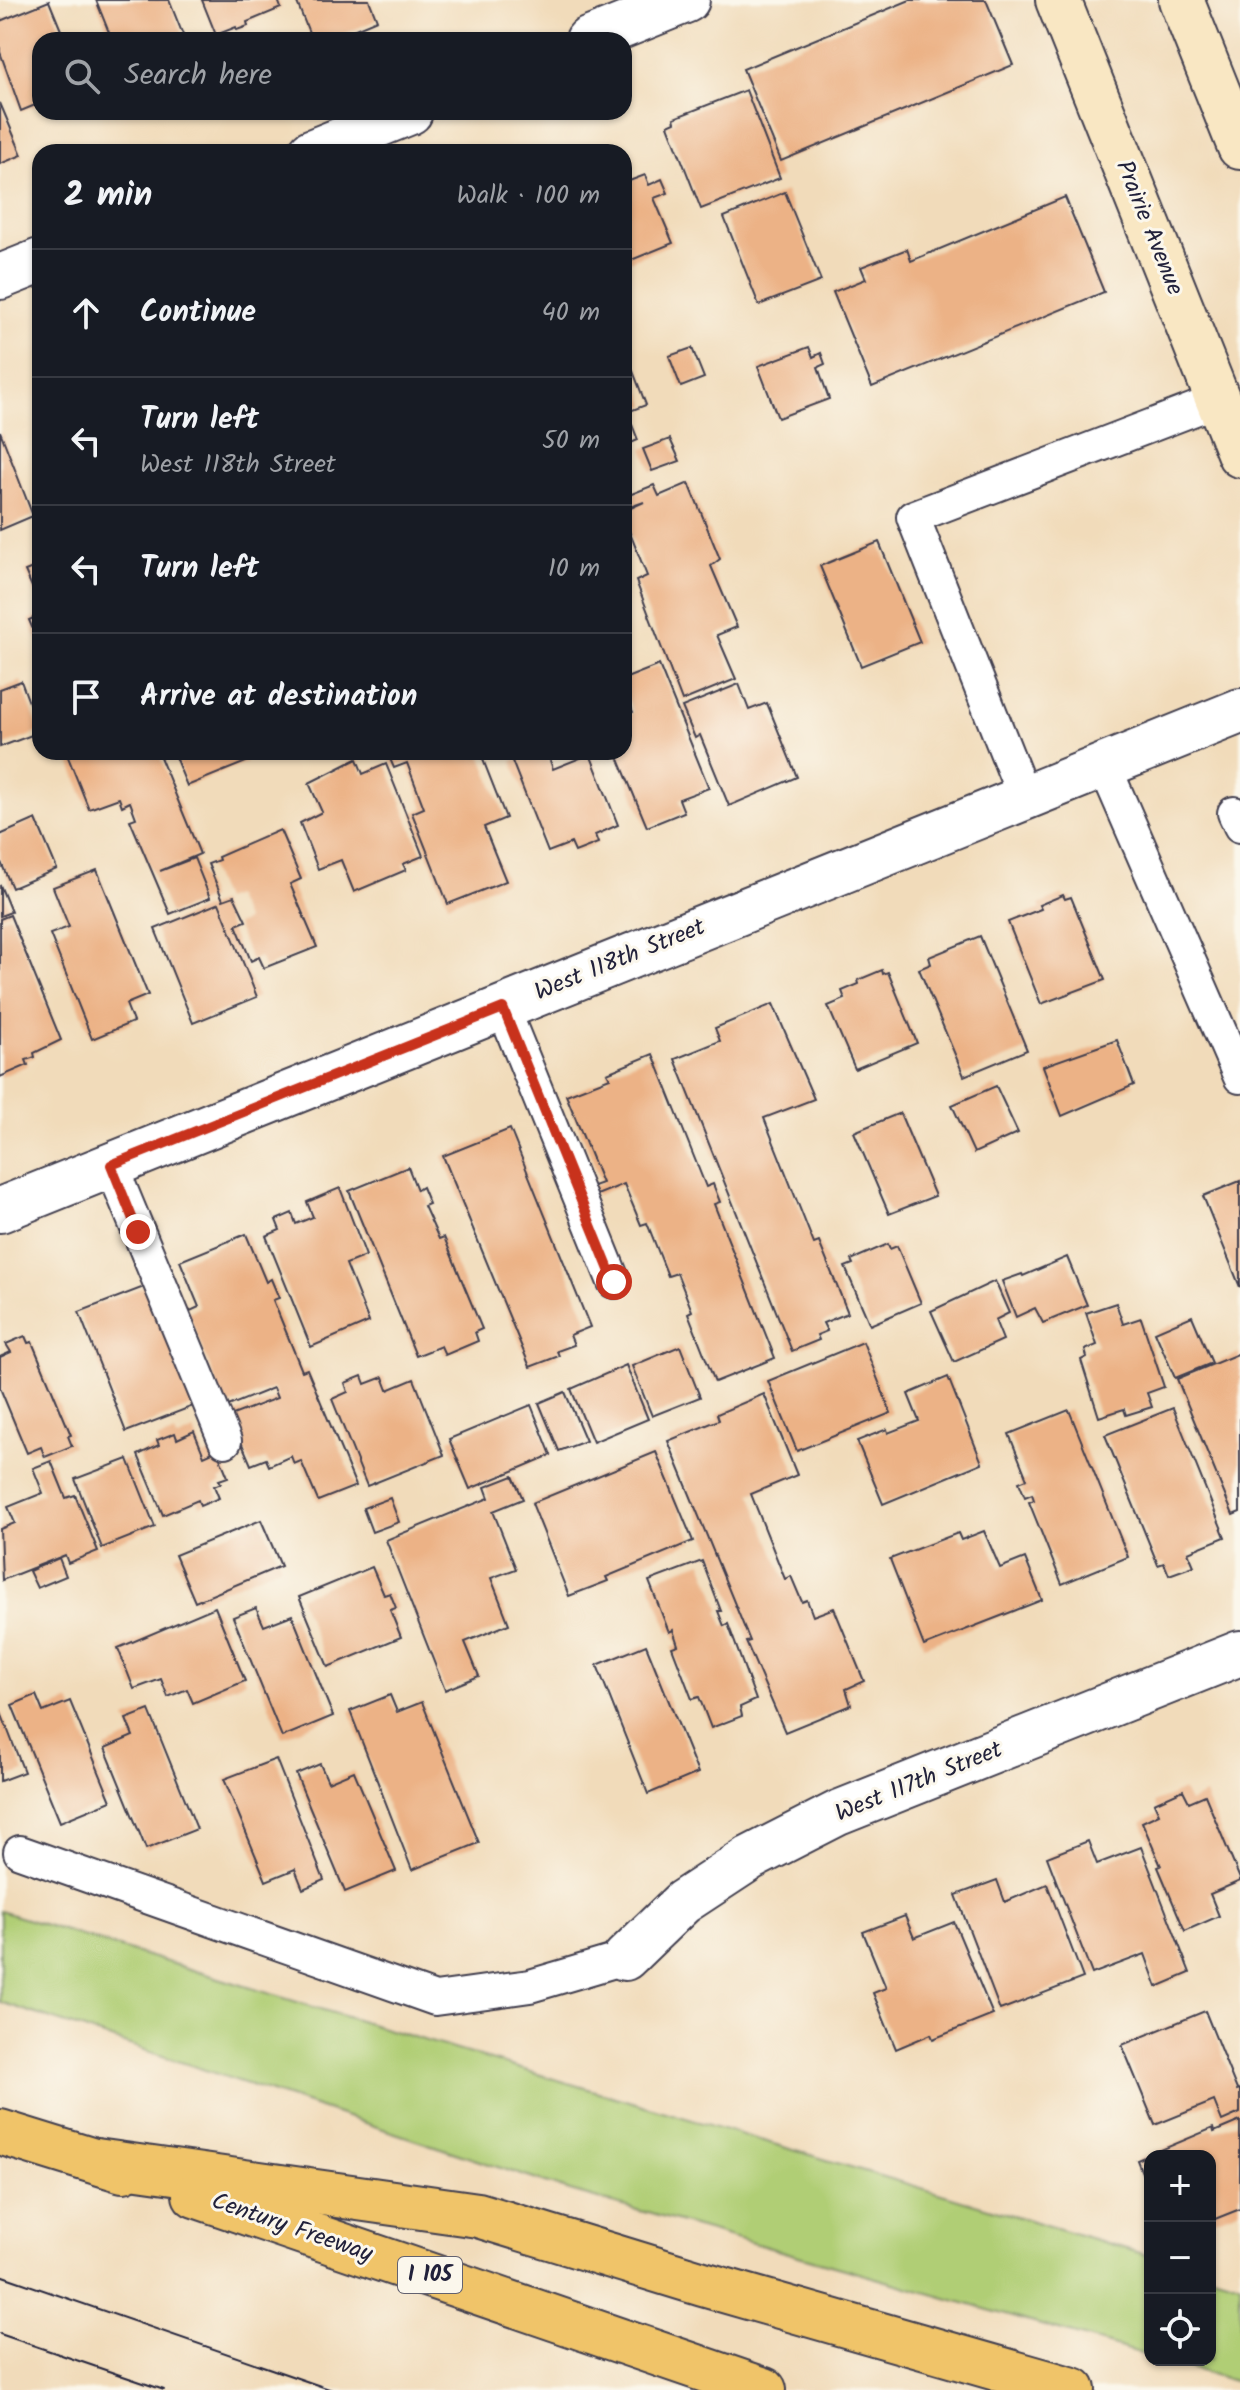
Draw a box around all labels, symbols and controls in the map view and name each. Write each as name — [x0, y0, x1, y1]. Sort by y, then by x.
search box — [32, 32, 632, 120]
text: Search here — [124, 52, 272, 100]
icon: search — [60, 54, 104, 98]
street label: Prairie Avenue — [1104, 155, 1194, 302]
text: 2 min — [64, 169, 152, 223]
text: Walk · 100 m — [457, 175, 600, 217]
text: Continue — [140, 289, 256, 337]
icon: ahead — [64, 291, 108, 335]
text: 40 m — [542, 292, 600, 334]
text: Turn left — [140, 396, 259, 444]
icon: left — [64, 419, 108, 463]
text: 50 m — [542, 420, 600, 462]
text: West 118th Street — [140, 444, 336, 486]
text: Turn left — [140, 545, 259, 593]
icon: left — [64, 547, 108, 591]
text: 10 m — [548, 548, 600, 590]
text: Arrive at destination — [140, 673, 417, 721]
icon: arrive — [64, 675, 108, 719]
street label: West 118th Street — [529, 908, 712, 1012]
route end — [120, 1214, 156, 1250]
route start — [596, 1264, 632, 1300]
street label: West 117th Street — [829, 1730, 1009, 1833]
map controls — [1144, 2150, 1216, 2366]
button: + — [1144, 2150, 1216, 2222]
street label: Century Freeway — [206, 2182, 379, 2274]
button: − — [1144, 2222, 1216, 2294]
road number: I 105 — [398, 2257, 462, 2293]
button: locate — [1144, 2294, 1216, 2366]

